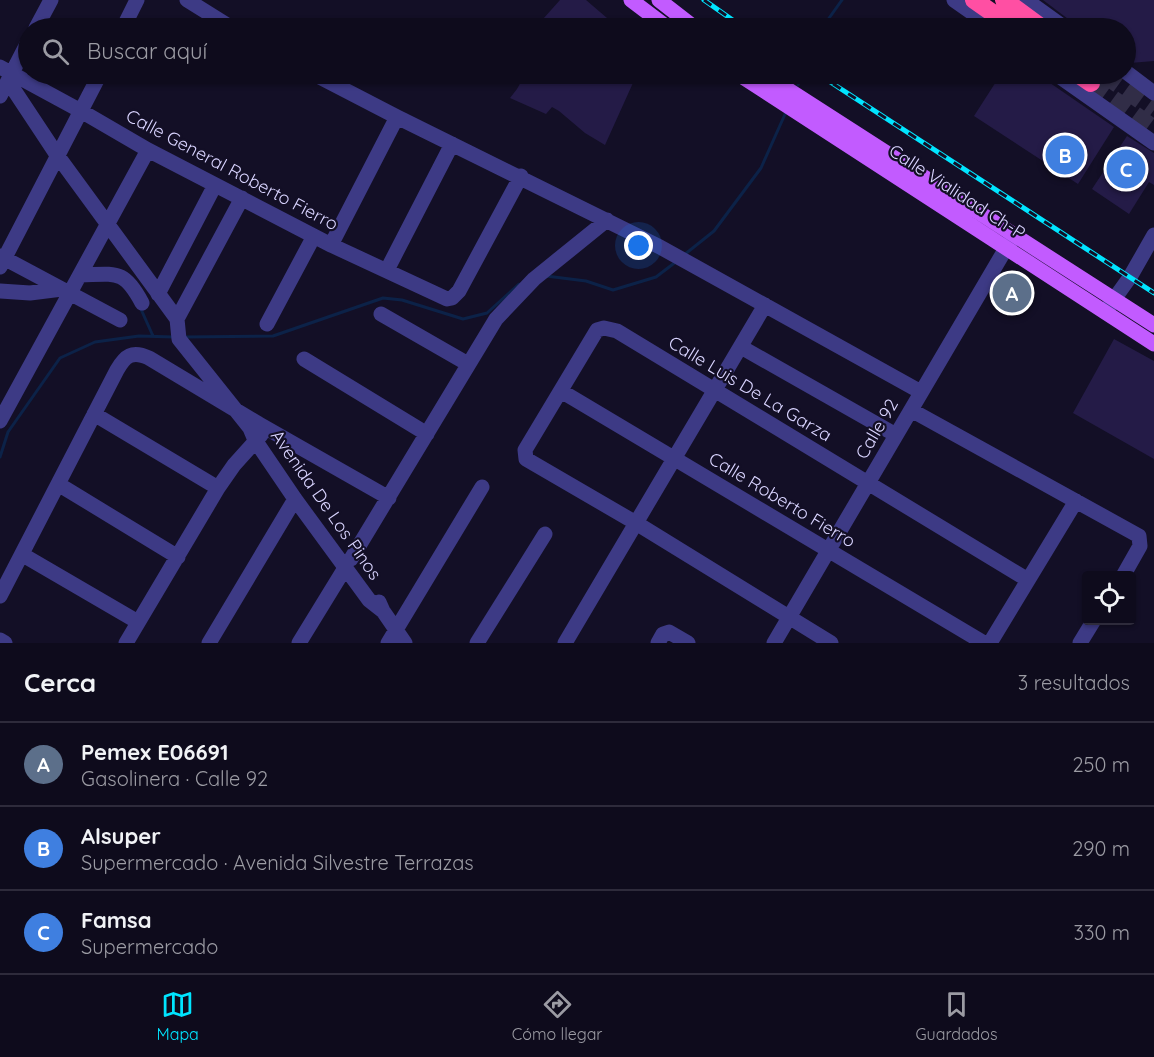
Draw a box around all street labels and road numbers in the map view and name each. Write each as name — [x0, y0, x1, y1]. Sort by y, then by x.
street label: Calle General Roberto Fierro — [122, 104, 342, 235]
street label: Calle Vialidad Ch-P — [885, 139, 1030, 244]
street label: Calle Luis De La Garza — [664, 331, 836, 446]
street label: Calle 92 — [850, 394, 903, 463]
street label: Avenida De Los Pinos — [266, 425, 387, 584]
street label: Calle Roberto Fierro — [705, 447, 860, 552]

